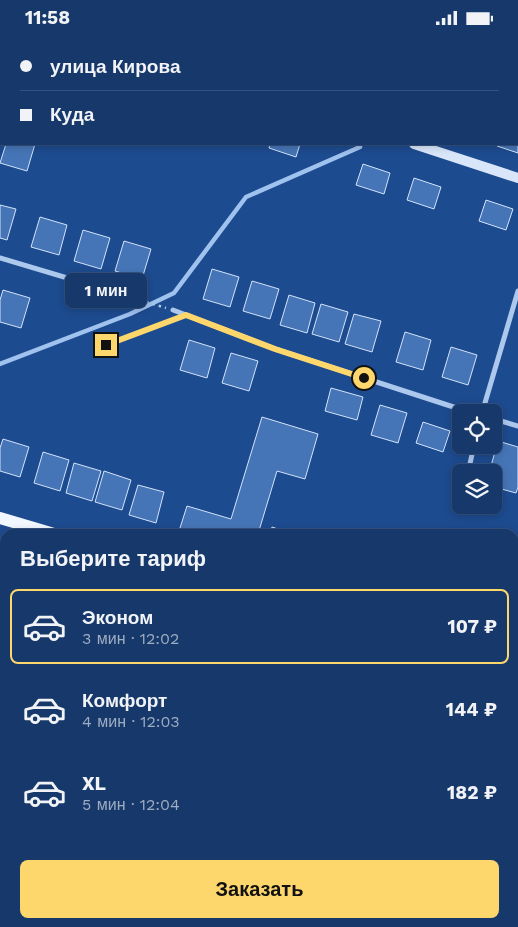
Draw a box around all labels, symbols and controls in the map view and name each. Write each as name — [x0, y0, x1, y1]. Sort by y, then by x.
text: 11:58 — [25, 6, 70, 29]
text: улица Кирова — [50, 55, 180, 78]
text: Куда — [50, 103, 94, 126]
callout: 1 мин — [65, 273, 147, 307]
text: 1 мин — [85, 281, 127, 300]
route end — [95, 334, 117, 356]
route start — [353, 367, 375, 389]
map controls — [452, 404, 502, 514]
button: locate — [452, 404, 502, 454]
button: layers — [452, 464, 502, 514]
text: Выберите тариф — [20, 546, 206, 571]
icon: car — [22, 604, 67, 649]
text: Эконом — [82, 606, 153, 629]
text: 107 ₽ — [447, 615, 497, 638]
text: 3 мин · 12:02 — [82, 629, 179, 648]
icon: car — [22, 687, 67, 732]
text: Комфорт — [82, 689, 167, 712]
text: 144 ₽ — [446, 698, 497, 721]
text: 4 мин · 12:03 — [82, 712, 179, 731]
icon: car — [22, 770, 67, 815]
text: XL — [82, 772, 106, 795]
text: 182 ₽ — [447, 781, 497, 804]
text: 5 мин · 12:04 — [82, 795, 180, 814]
button: Заказать — [20, 860, 499, 918]

